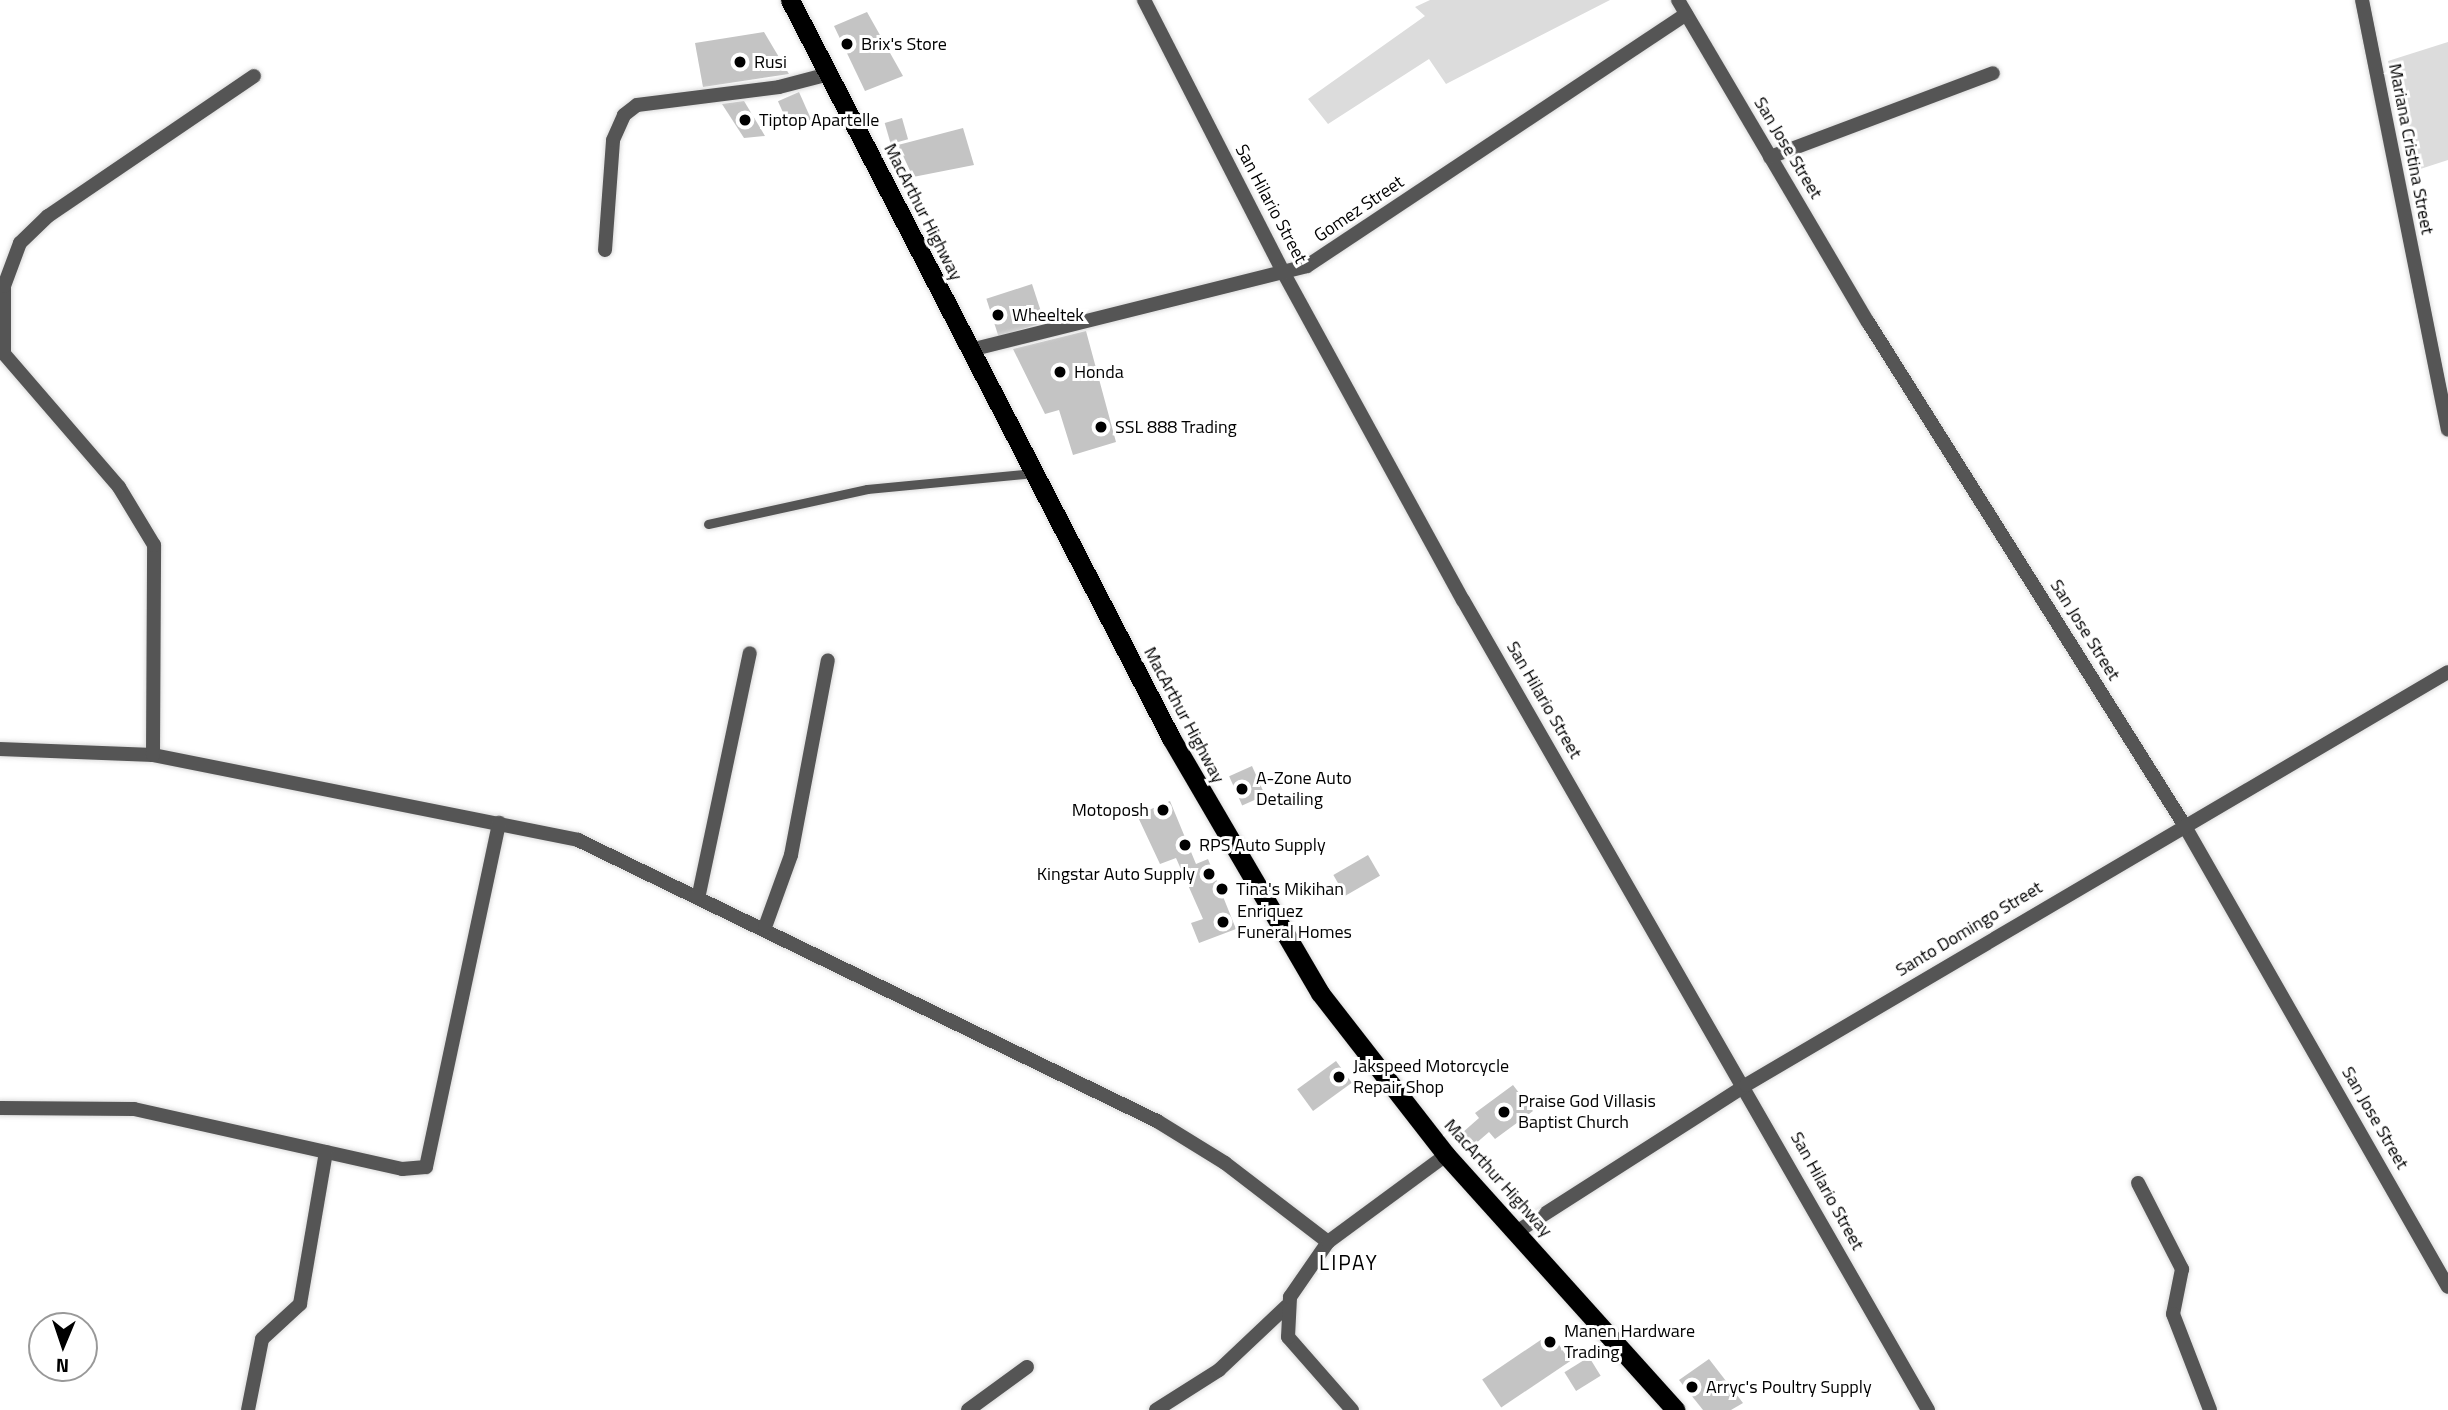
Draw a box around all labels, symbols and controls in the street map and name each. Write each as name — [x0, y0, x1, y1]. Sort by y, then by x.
place label: Brix's Store — [861, 33, 947, 55]
marker: Brix's Store — [839, 36, 855, 52]
place label: Rusi — [754, 51, 787, 73]
marker: Rusi — [732, 54, 748, 70]
street label: Mariana Cristina Street — [2384, 62, 2438, 236]
street label: San Jose Street — [1749, 93, 1827, 203]
place label: Tiptop Apartelle — [759, 109, 879, 131]
marker: Tiptop Apartelle — [737, 112, 753, 128]
street label: MacArthur Highway — [879, 140, 967, 284]
street label: San Hilario Street — [1231, 141, 1311, 267]
street label: Gomez Street — [1310, 171, 1408, 247]
place label: Wheeltek — [1012, 304, 1084, 326]
marker: Wheeltek — [990, 307, 1006, 323]
place label: Honda — [1074, 361, 1124, 383]
marker: Honda — [1052, 364, 1068, 380]
place label: SSL 888 Trading — [1115, 416, 1237, 438]
marker: SSL 888 Trading — [1093, 419, 1109, 435]
street label: San Jose Street — [2045, 576, 2125, 684]
street label: San Hilario Street — [1502, 638, 1586, 762]
street label: MacArthur Highway — [1139, 643, 1229, 787]
place label: A-Zone Auto Detailing — [1256, 768, 1352, 810]
marker: A-Zone Auto Detailing — [1234, 781, 1250, 797]
place label: Motoposh — [1072, 799, 1149, 821]
marker: Motoposh — [1155, 802, 1171, 818]
place label: RPS Auto Supply — [1199, 834, 1326, 856]
marker: RPS Auto Supply — [1177, 837, 1193, 853]
place label: Kingstar Auto Supply — [1037, 863, 1195, 885]
marker: Kingstar Auto Supply — [1201, 866, 1217, 882]
street label: Santo Domingo Street — [1892, 877, 2046, 981]
place label: Tina's Mikihan — [1236, 878, 1344, 900]
marker: Tina's Mikihan — [1214, 881, 1230, 897]
place label: Enriquez Funeral Homes — [1237, 901, 1352, 944]
marker: Enriquez Funeral Homes — [1215, 914, 1231, 930]
place label: Jakspeed Motorcycle Repair Shop — [1353, 1056, 1509, 1098]
street label: San Jose Street — [2337, 1063, 2413, 1173]
marker: Jakspeed Motorcycle Repair Shop — [1331, 1069, 1347, 1085]
place label: Praise God Villasis Baptist Church — [1518, 1091, 1656, 1134]
marker: Praise God Villasis Baptist Church — [1496, 1104, 1512, 1120]
street label: MacArthur Highway — [1440, 1115, 1556, 1241]
street label: San Hilario Street — [1786, 1128, 1868, 1254]
district label: LIPAY — [1320, 1249, 1378, 1275]
north arrow — [28, 1312, 98, 1382]
place label: Manen Hardware Trading — [1564, 1321, 1695, 1364]
marker: Manen Hardware Trading — [1542, 1334, 1558, 1350]
text: N — [55, 1352, 69, 1381]
place label: Arryc's Poultry Supply — [1706, 1376, 1872, 1398]
marker: Arryc's Poultry Supply — [1684, 1379, 1700, 1395]

